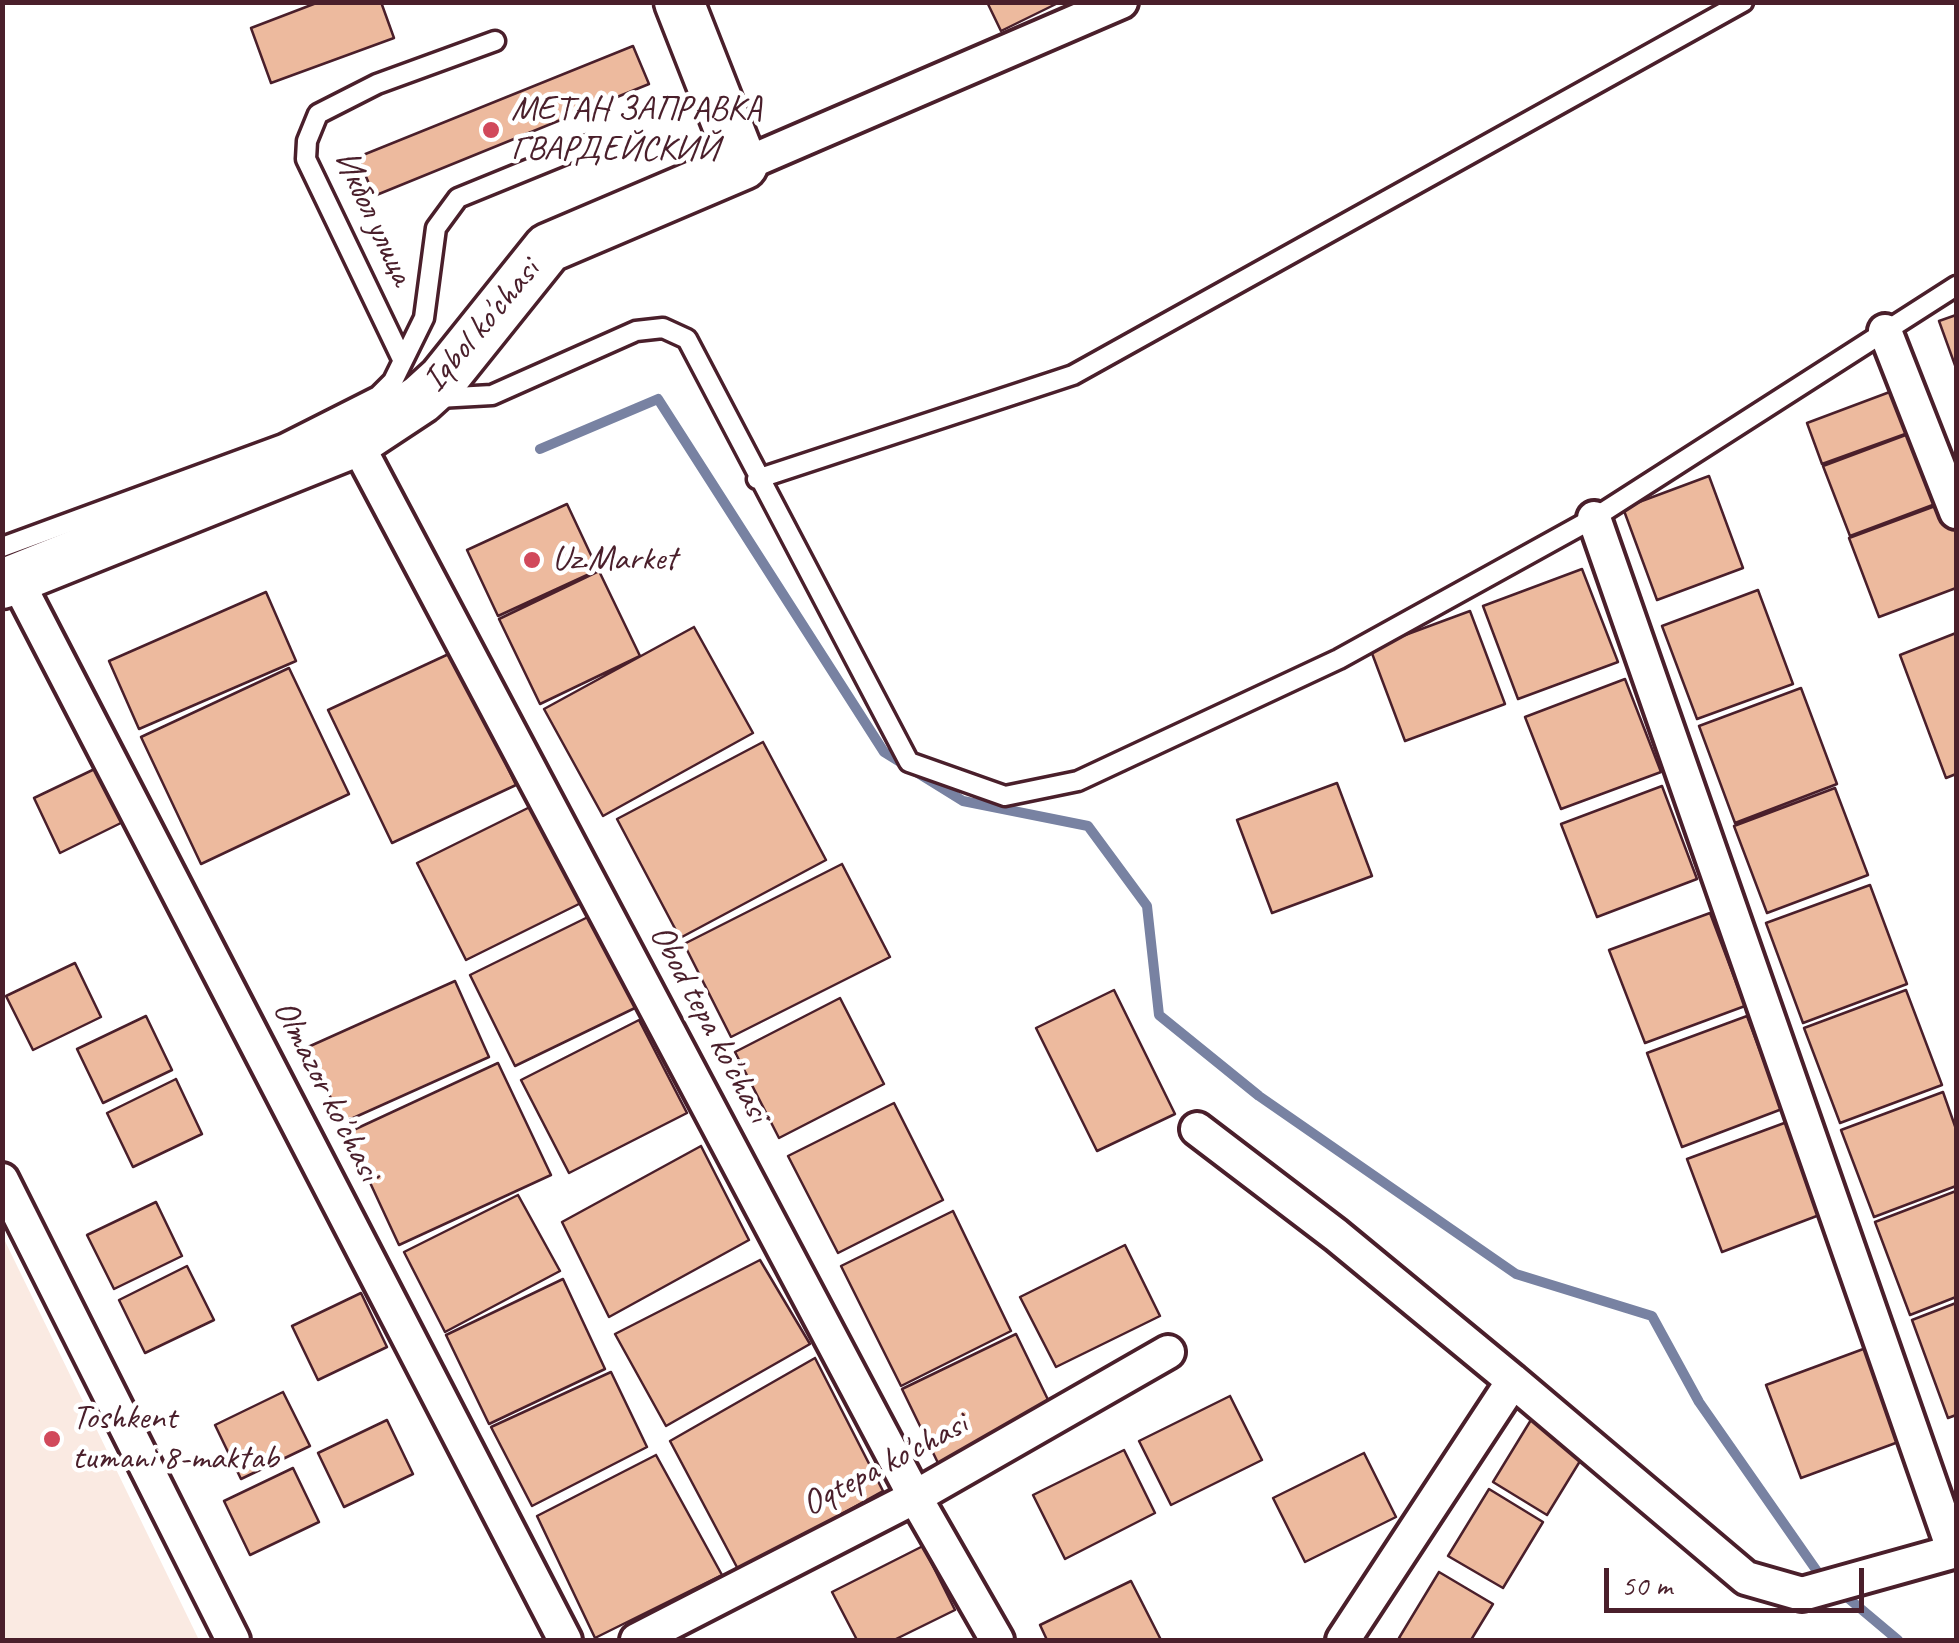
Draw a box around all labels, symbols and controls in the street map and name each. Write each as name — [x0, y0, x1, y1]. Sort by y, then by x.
place label: МЕТАН ЗАПРАВКА ГВАРДЕЙСКИЙ — [511, 89, 762, 171]
marker: МЕТАН ЗАПРАВКА ГВАРДЕЙСКИЙ — [480, 119, 502, 141]
street label: Икбол улица — [324, 144, 422, 292]
street label: Iqbol ko'chasi — [414, 251, 550, 401]
place label: Uz.Market — [552, 539, 677, 581]
marker: Uz.Market — [521, 549, 543, 571]
street label: Obod tepa ko'chasi — [639, 918, 779, 1130]
street label: Olmazor ko'chasi — [263, 994, 389, 1188]
place label: Toshkent tumani 8-maktab — [72, 1398, 278, 1480]
street label: Oqtepa ko'chasi — [795, 1404, 975, 1526]
marker: Toshkent tumani 8-maktab — [41, 1428, 63, 1450]
scale bar — [1609, 1548, 1869, 1610]
text: 50 m — [1621, 1566, 1672, 1604]

